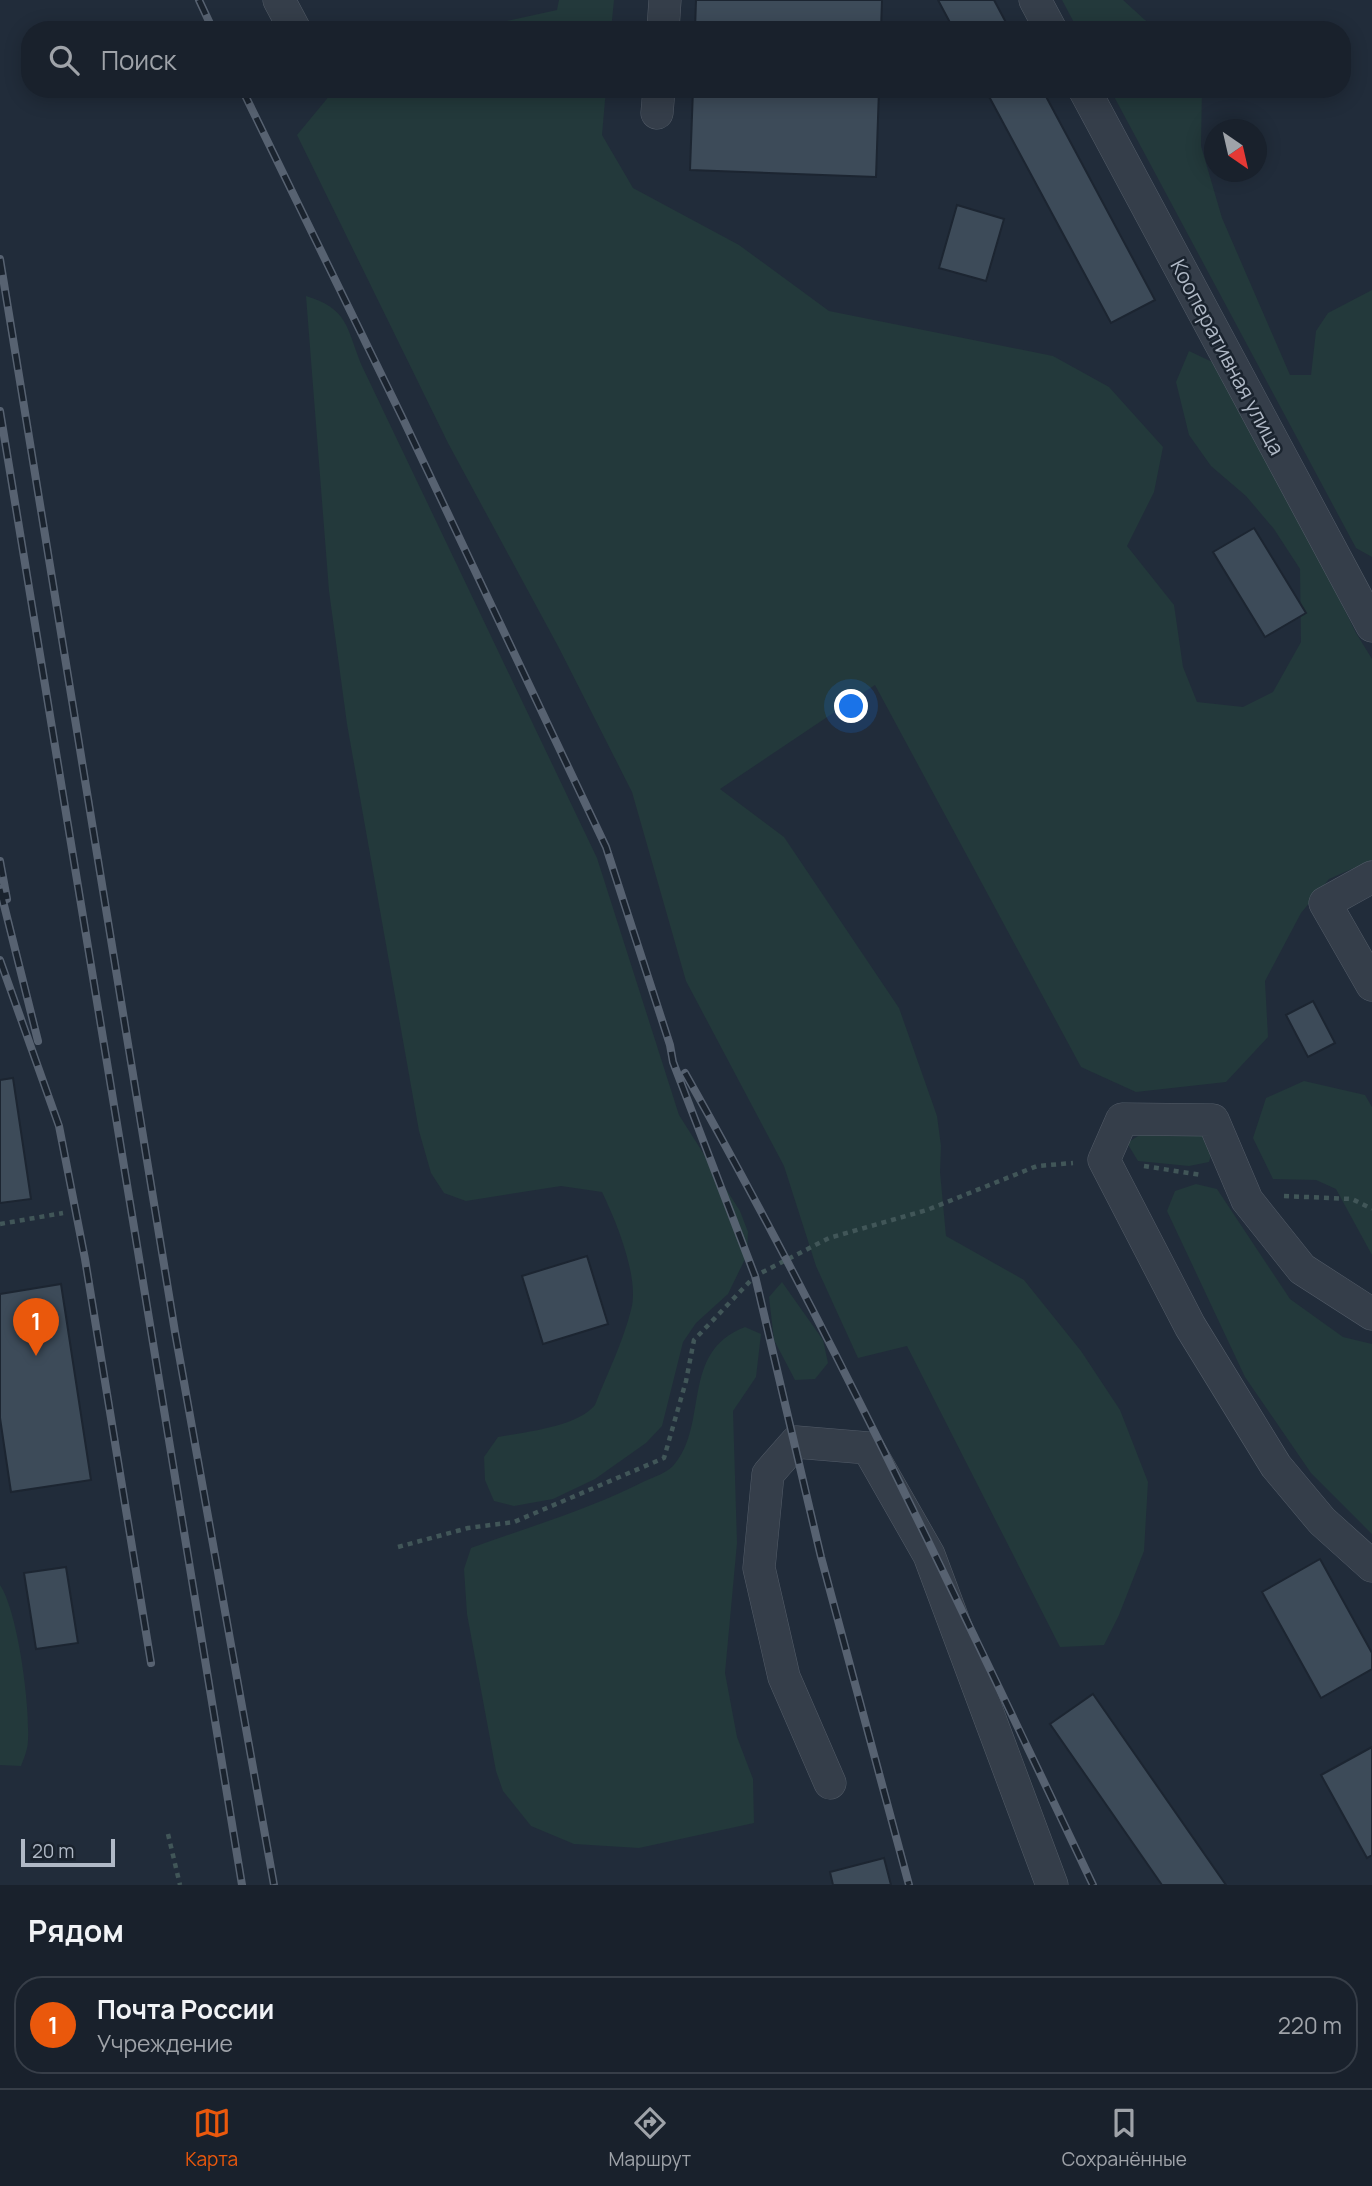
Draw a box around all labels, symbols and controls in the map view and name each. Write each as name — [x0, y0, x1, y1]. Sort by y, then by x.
search box — [21, 21, 1351, 98]
icon: search — [45, 41, 83, 79]
text: Поиск — [101, 42, 176, 78]
north arrow — [1204, 119, 1267, 182]
street label: Кооперативная улица — [1165, 254, 1291, 460]
your location — [834, 689, 868, 723]
pin: 1 — [13, 1298, 59, 1356]
scale bar — [21, 1836, 116, 1868]
text: 20 m — [32, 1838, 74, 1864]
text: Рядом — [28, 1910, 124, 1951]
text: Почта России — [97, 1991, 274, 2027]
text: 1 — [48, 2009, 58, 2041]
text: 220 m — [1278, 2009, 1342, 2041]
text: Учреждение — [97, 2027, 233, 2059]
tab: Карта — [185, 2104, 238, 2172]
tab: Маршрут — [609, 2104, 691, 2172]
tab: Сохранённые — [1062, 2104, 1187, 2172]

